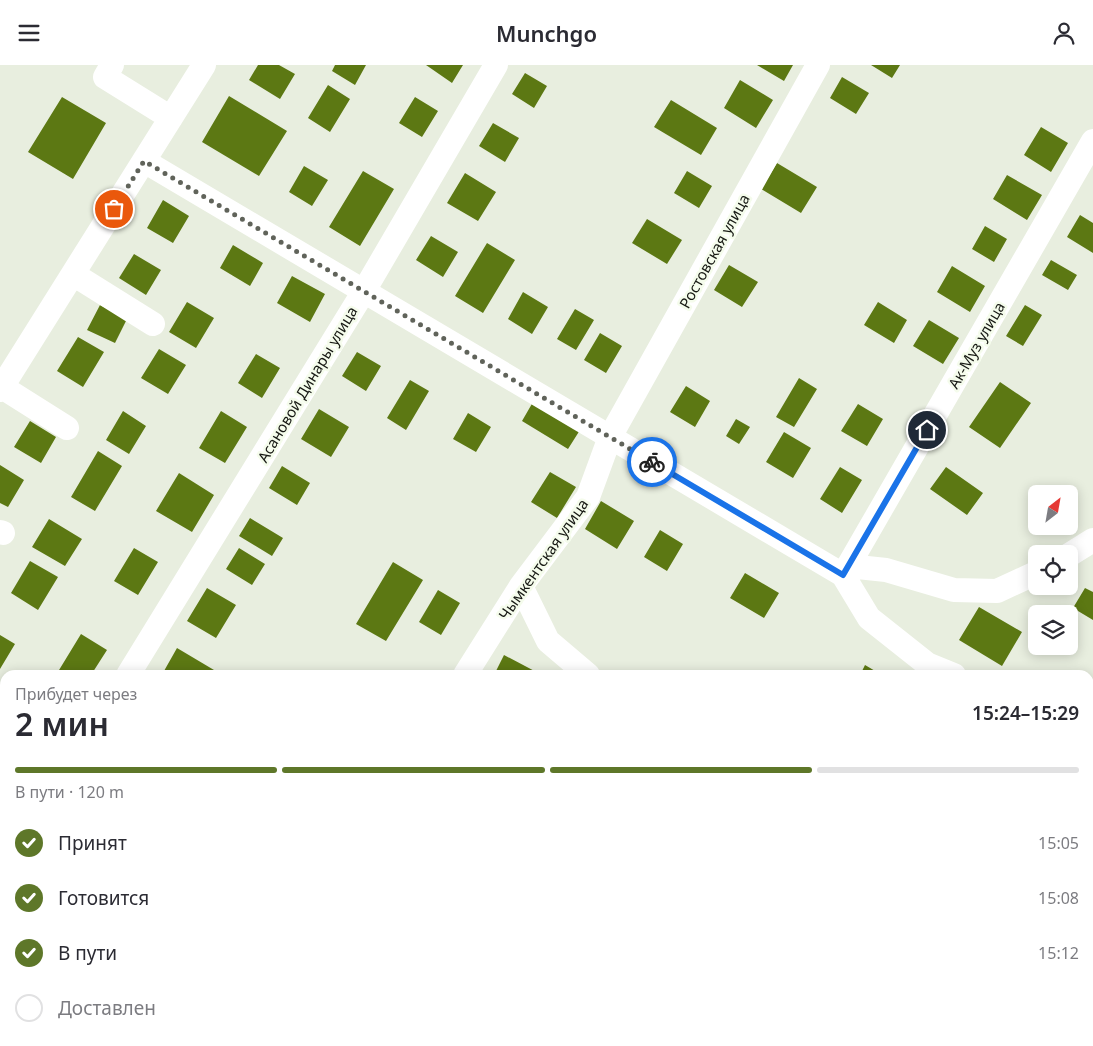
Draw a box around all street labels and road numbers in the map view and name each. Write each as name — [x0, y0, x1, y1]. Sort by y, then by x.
street label: Ростовская улица — [674, 190, 754, 312]
street label: Ак-Муз улица — [943, 298, 1009, 392]
street label: Асановой Динары улица — [252, 302, 362, 466]
street label: Чымкентская улица — [494, 495, 592, 623]

